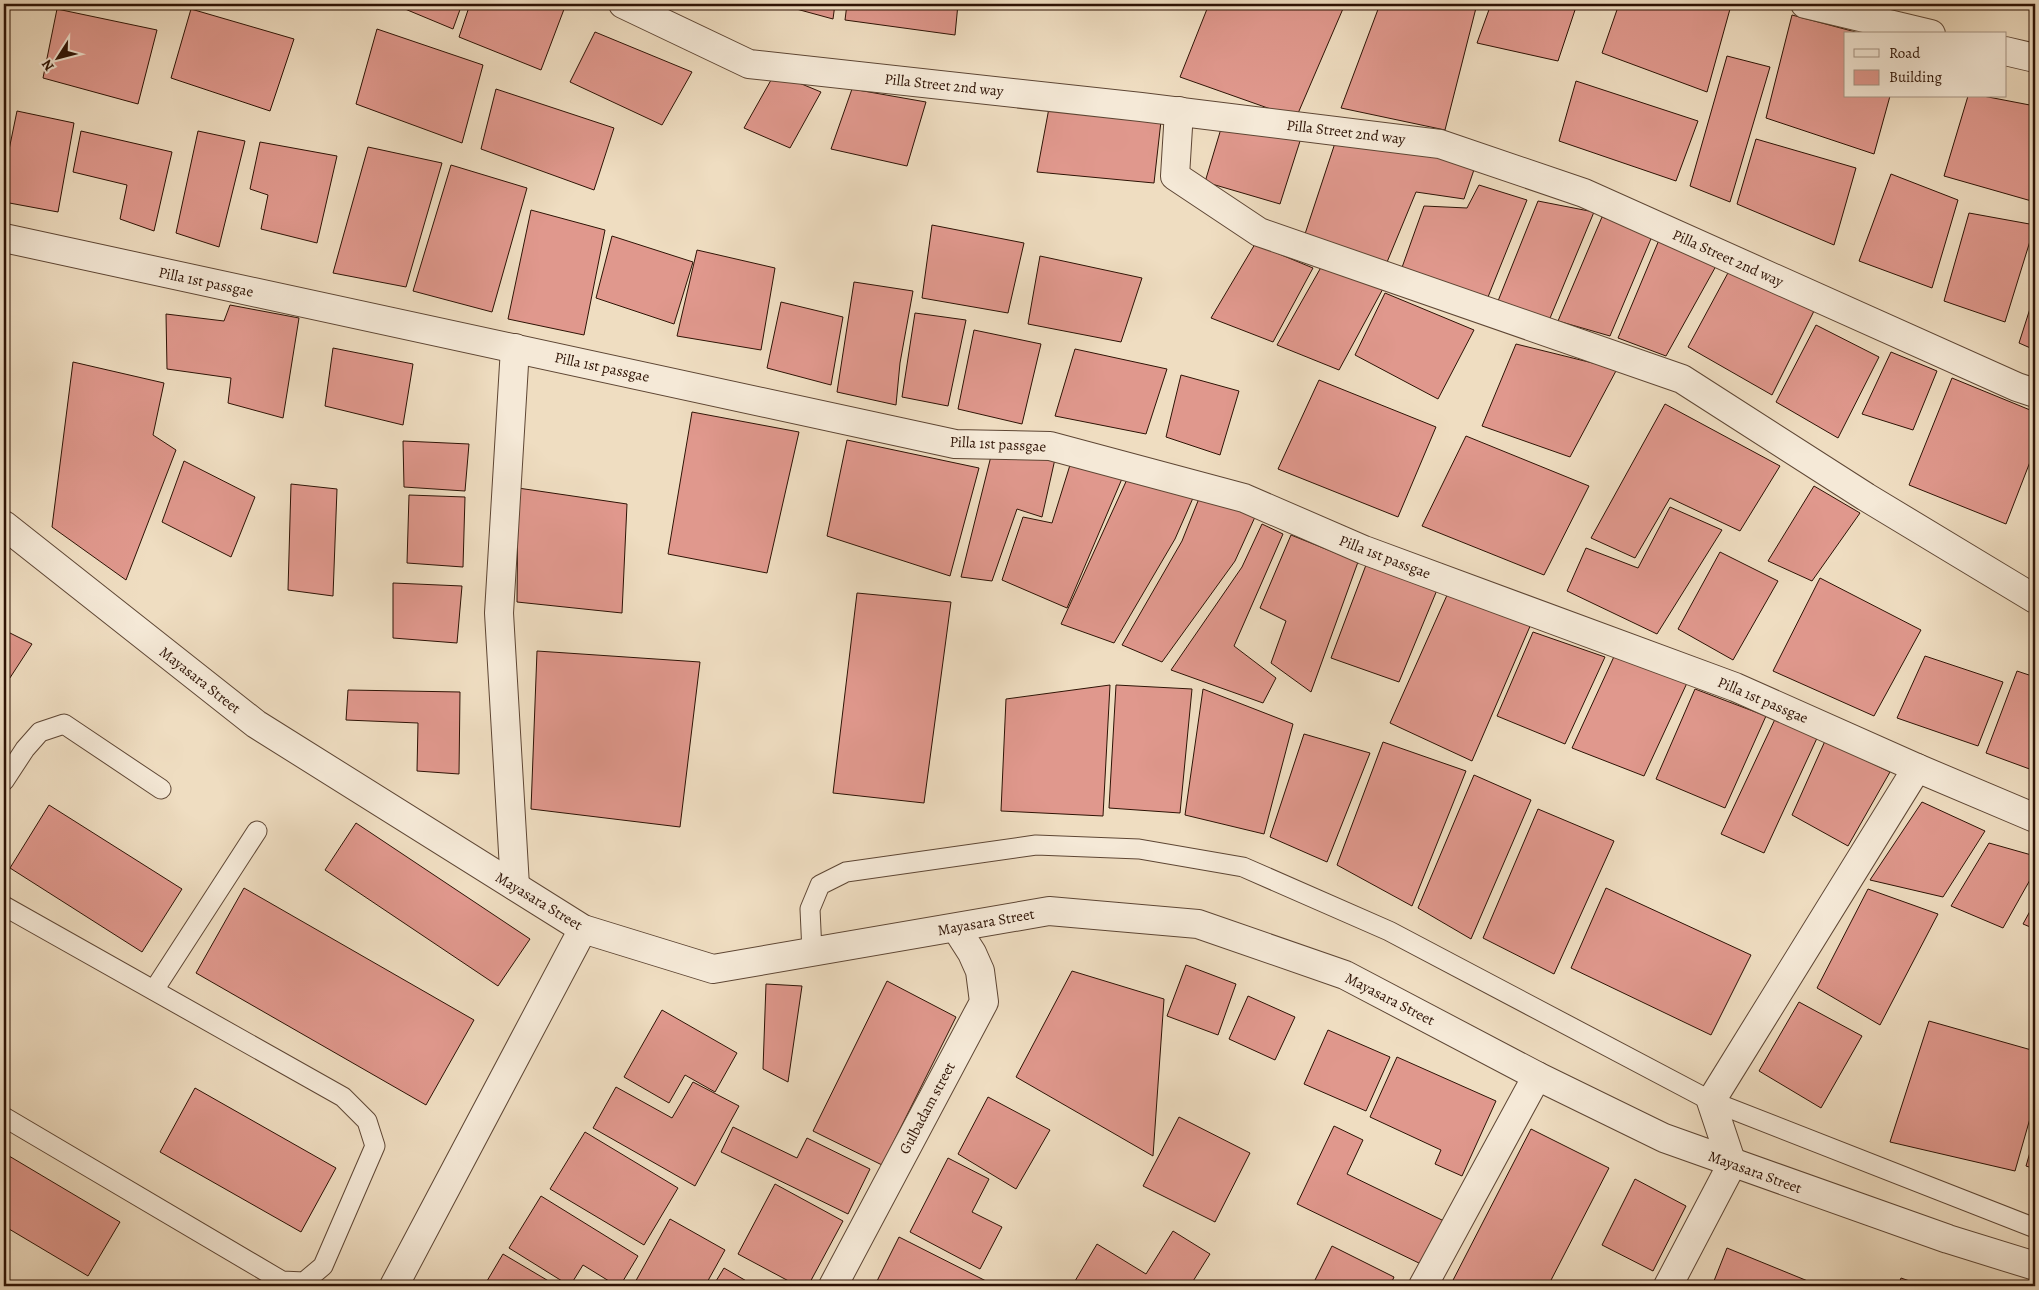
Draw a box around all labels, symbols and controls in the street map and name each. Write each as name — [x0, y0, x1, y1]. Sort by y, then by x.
north arrow — [32, 32, 82, 82]
legend — [1844, 32, 2006, 98]
text: Road — [1889, 43, 1921, 63]
text: N — [37, 56, 59, 75]
text: Building — [1889, 67, 1942, 87]
street label: Pilla Street 2nd way — [883, 69, 1005, 101]
street label: Pilla Street 2nd way — [1285, 115, 1407, 149]
street label: Pilla Street 2nd way — [1669, 225, 1787, 292]
street label: Pilla 1st passgae — [157, 262, 256, 302]
street label: Pilla 1st passgae — [553, 347, 652, 387]
street label: Pilla 1st passgae — [949, 431, 1047, 457]
street label: Pilla 1st passgae — [1336, 530, 1434, 584]
street label: Mayasara Street — [155, 642, 245, 718]
street label: Pilla 1st passgae — [1715, 672, 1812, 728]
street label: Mayasara Street — [492, 867, 586, 935]
street label: Mayasara Street — [936, 904, 1036, 940]
street label: Mayasara Street — [1342, 968, 1438, 1030]
street label: Gulbadam street — [894, 1058, 960, 1158]
street label: Mayasara Street — [1705, 1146, 1805, 1198]

